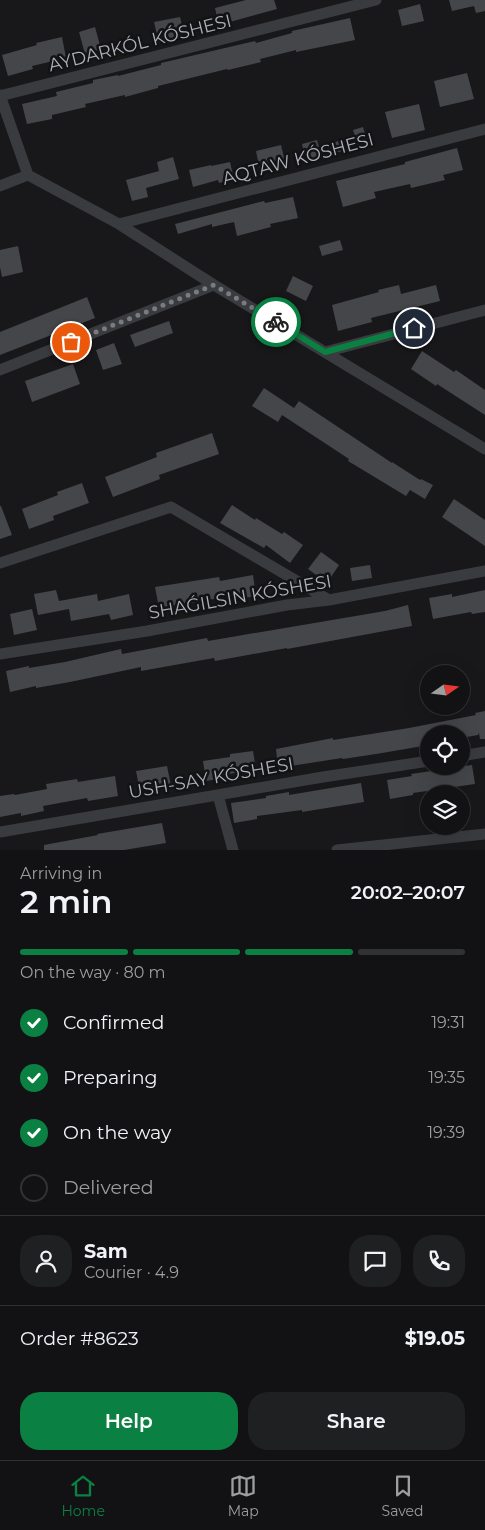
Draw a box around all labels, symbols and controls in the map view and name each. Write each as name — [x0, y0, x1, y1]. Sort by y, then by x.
street label: AYDARKÓL KÓSHESI — [46, 10, 234, 76]
street label: AQTAW KÓSHESI — [220, 128, 376, 190]
courier — [251, 297, 301, 347]
pin — [393, 307, 435, 349]
icon: bike — [262, 308, 290, 336]
icon: home — [400, 314, 428, 342]
pin — [50, 321, 92, 363]
icon: bag — [57, 328, 85, 356]
street label: SHAǴILSIN KÓSHESI — [147, 570, 333, 624]
north arrow — [420, 665, 470, 715]
map controls — [420, 665, 470, 835]
button: locate — [420, 725, 470, 775]
street label: USH-SAY KÓSHESI — [127, 753, 295, 803]
button: layers — [420, 785, 470, 835]
text: Arriving in — [20, 864, 102, 883]
text: 20:02–20:07 — [351, 881, 465, 904]
text: 2 min — [20, 882, 112, 921]
text: On the way · 80 m — [20, 963, 166, 982]
icon: check — [20, 1009, 48, 1037]
text: Confirmed — [63, 1011, 164, 1034]
text: 19:31 — [431, 1013, 465, 1032]
icon: check — [20, 1064, 48, 1092]
text: Preparing — [63, 1066, 158, 1089]
text: 19:35 — [428, 1068, 465, 1087]
icon: check — [20, 1119, 48, 1147]
text: On the way — [63, 1121, 171, 1144]
text: 19:39 — [427, 1123, 465, 1142]
text: Delivered — [63, 1176, 154, 1199]
button: person — [20, 1235, 72, 1287]
button: chat — [349, 1235, 401, 1287]
button: phone — [413, 1235, 465, 1287]
text: Sam — [84, 1240, 128, 1263]
text: Courier · 4.9 — [84, 1263, 179, 1282]
text: Order #8623 — [20, 1327, 139, 1350]
text: $19.05 — [405, 1327, 465, 1350]
button: Help — [20, 1392, 238, 1450]
button: Share — [248, 1392, 465, 1450]
tab: Home — [61, 1472, 105, 1520]
tab: Map — [228, 1472, 259, 1520]
tab: Saved — [382, 1472, 424, 1520]

